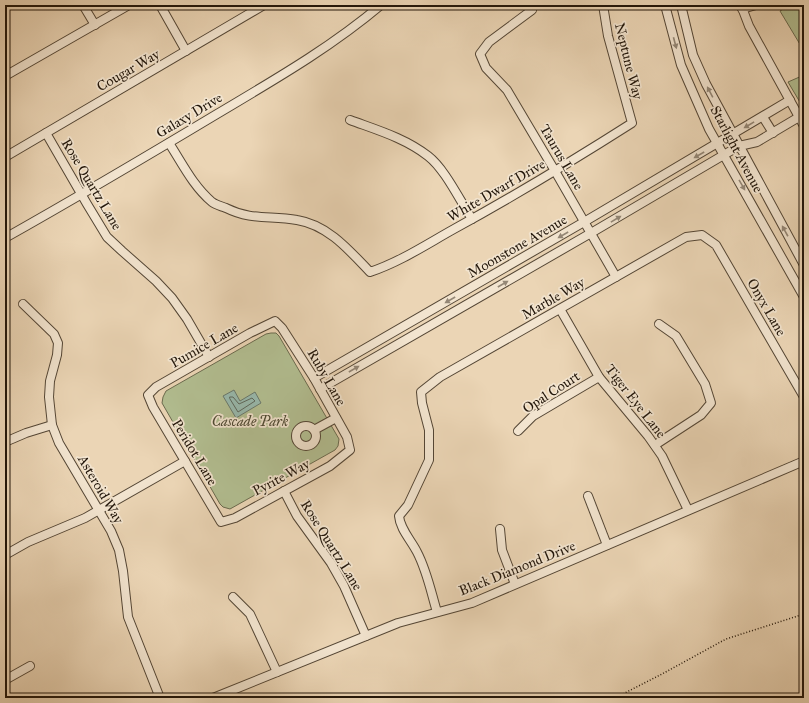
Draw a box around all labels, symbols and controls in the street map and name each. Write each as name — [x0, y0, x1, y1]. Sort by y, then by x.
street label: Neptune Way — [611, 21, 646, 102]
one-way arrow — [672, 37, 678, 49]
street label: Cougar Way — [94, 45, 163, 95]
one-way arrow — [707, 86, 713, 98]
street label: Galaxy Drive — [153, 89, 225, 142]
street label: Starlight Avenue — [707, 103, 767, 196]
one-way arrow — [744, 121, 754, 129]
street label: Taurus Lane — [536, 122, 587, 193]
street label: Rose Quartz Lane — [58, 136, 126, 233]
one-way arrow — [693, 151, 705, 158]
street label: White Dwarf Drive — [444, 155, 548, 225]
one-way arrow — [738, 179, 745, 191]
street label: Moonstone Avenue — [465, 211, 570, 282]
one-way arrow — [610, 215, 622, 222]
one-way arrow — [782, 225, 789, 237]
one-way arrow — [557, 231, 569, 238]
street label: Marble Way — [519, 273, 588, 323]
street label: Onyx Lane — [743, 276, 790, 339]
one-way arrow — [497, 280, 509, 287]
one-way arrow — [444, 296, 456, 303]
street label: Pumice Lane — [167, 319, 241, 372]
street label: Ruby Lane — [303, 346, 350, 409]
street label: Tiger Eye Lane — [602, 361, 670, 442]
one-way arrow — [348, 366, 360, 373]
street label: Opal Court — [519, 368, 583, 417]
park label: Cascade Park — [212, 413, 289, 430]
street label: Peridot Lane — [168, 416, 221, 489]
street label: Asteroid Way — [74, 451, 127, 527]
street label: Pyrite Way — [250, 455, 313, 500]
street label: Rose Quartz Lane — [297, 497, 366, 594]
street label: Black Diamond Drive — [456, 537, 578, 600]

